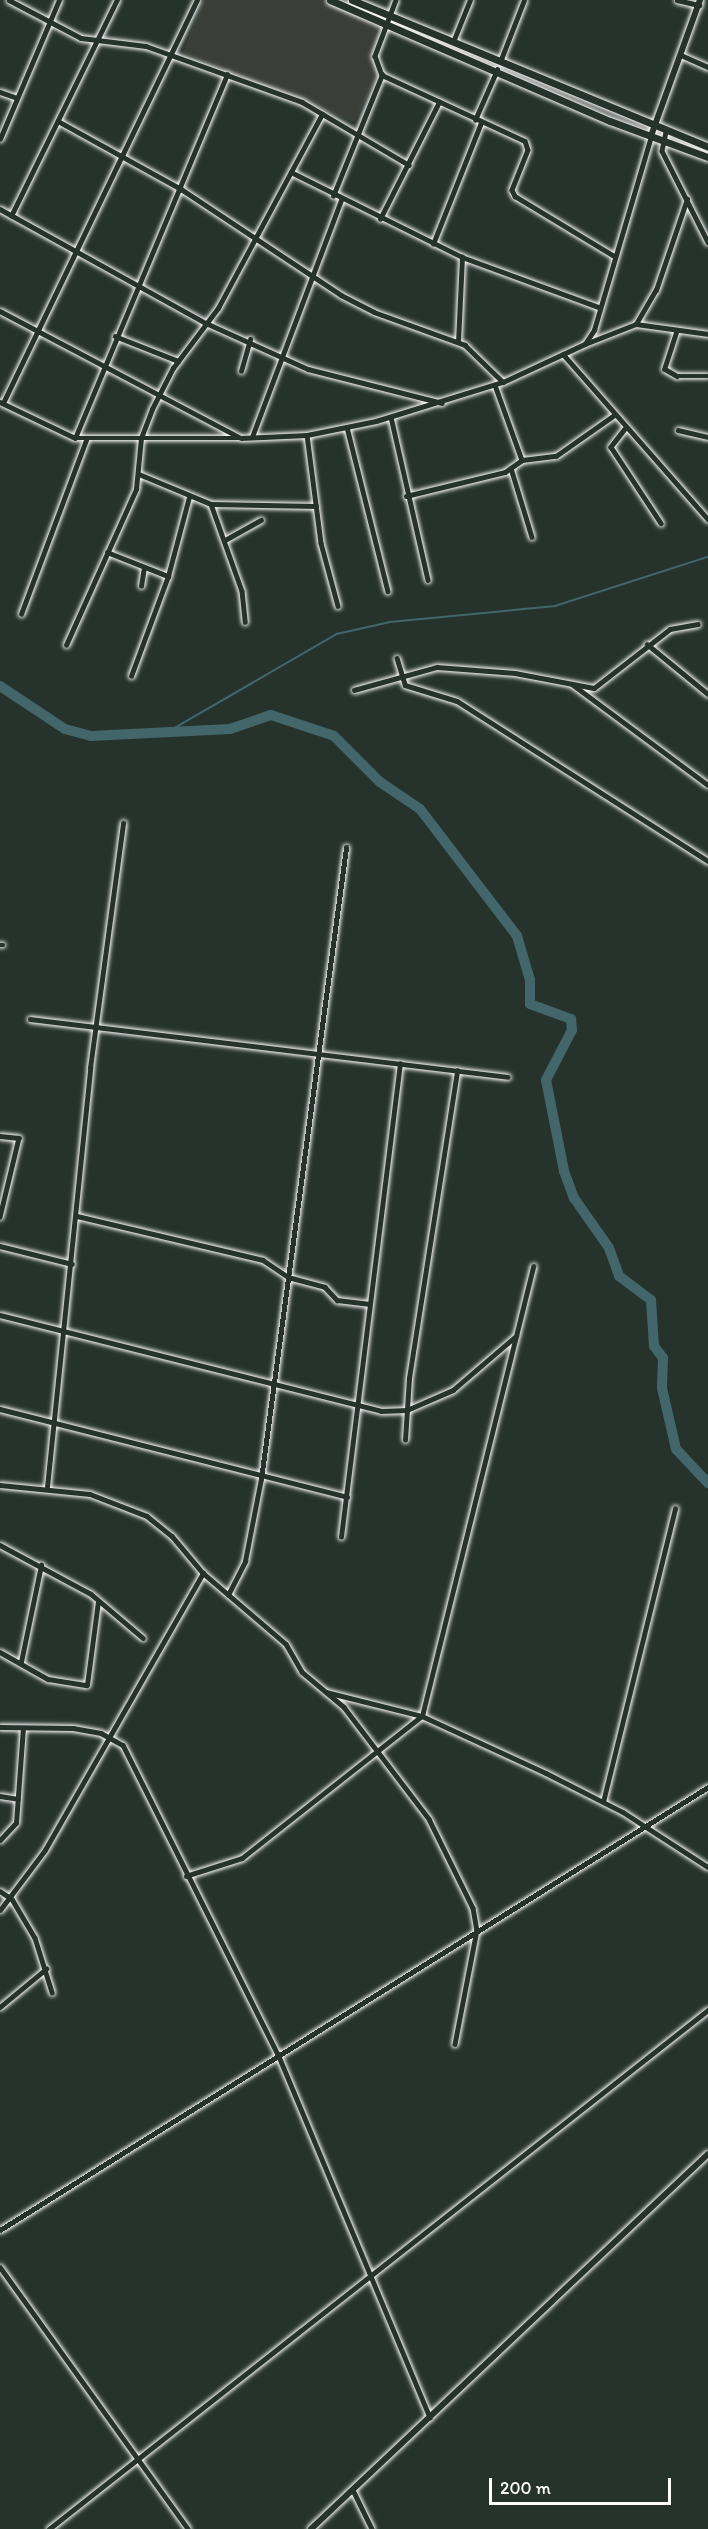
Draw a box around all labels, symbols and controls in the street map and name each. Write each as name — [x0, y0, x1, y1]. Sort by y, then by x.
scale bar — [492, 2466, 674, 2504]
text: 200 m — [500, 2477, 551, 2499]

